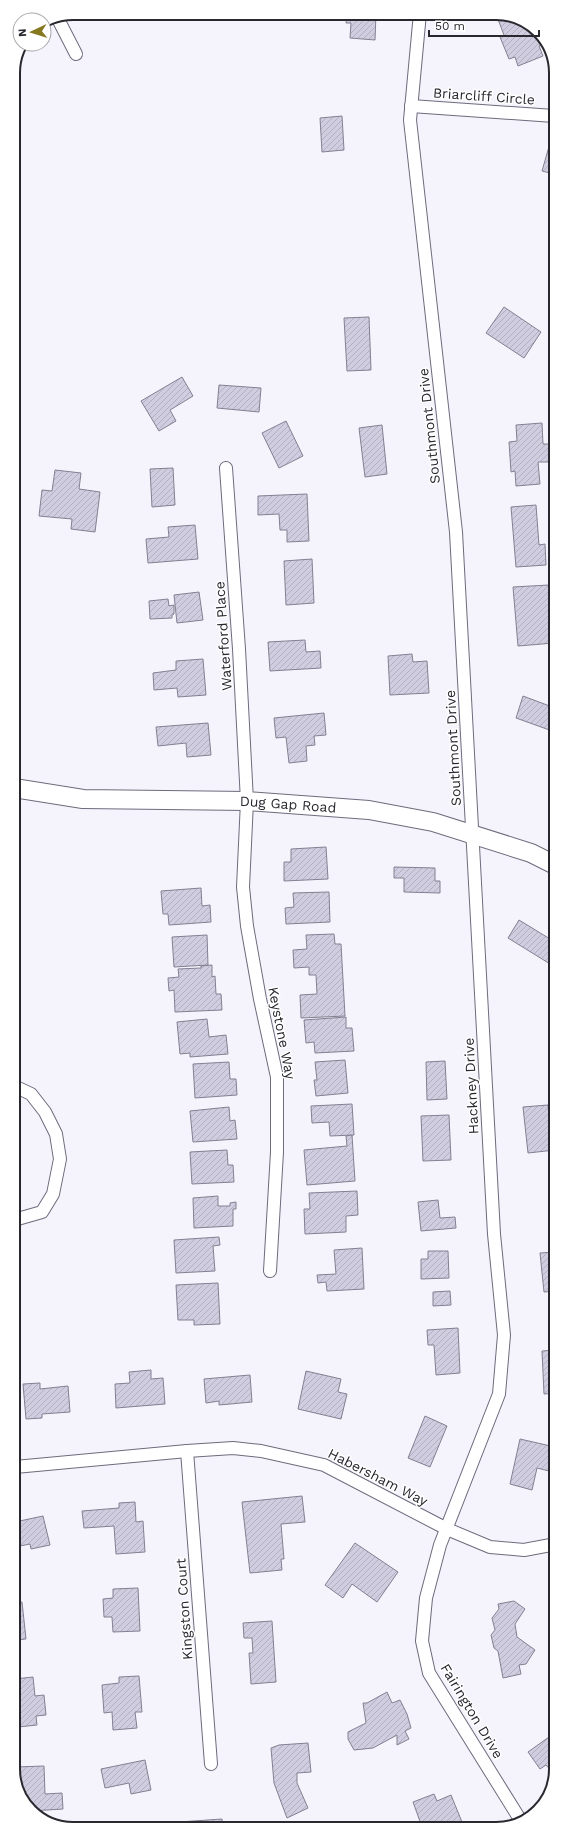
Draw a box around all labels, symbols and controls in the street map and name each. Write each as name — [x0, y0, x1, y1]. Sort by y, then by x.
north arrow — [12, 12, 52, 52]
scale bar — [429, 12, 539, 38]
text: 50 m — [435, 19, 465, 33]
text: N — [16, 28, 29, 37]
street label: Briarcliff Circle — [433, 84, 535, 108]
street label: Southmont Drive — [415, 367, 443, 485]
street label: Waterford Place — [211, 581, 235, 691]
street label: Southmont Drive — [442, 690, 464, 806]
street label: Dug Gap Road — [240, 793, 337, 816]
street label: Keystone Way — [265, 985, 299, 1081]
street label: Hackney Drive — [460, 1037, 482, 1135]
street label: Habersham Way — [325, 1445, 431, 1509]
street label: Kingston Court — [172, 1557, 196, 1660]
street label: Fairington Drive — [437, 1661, 507, 1761]

